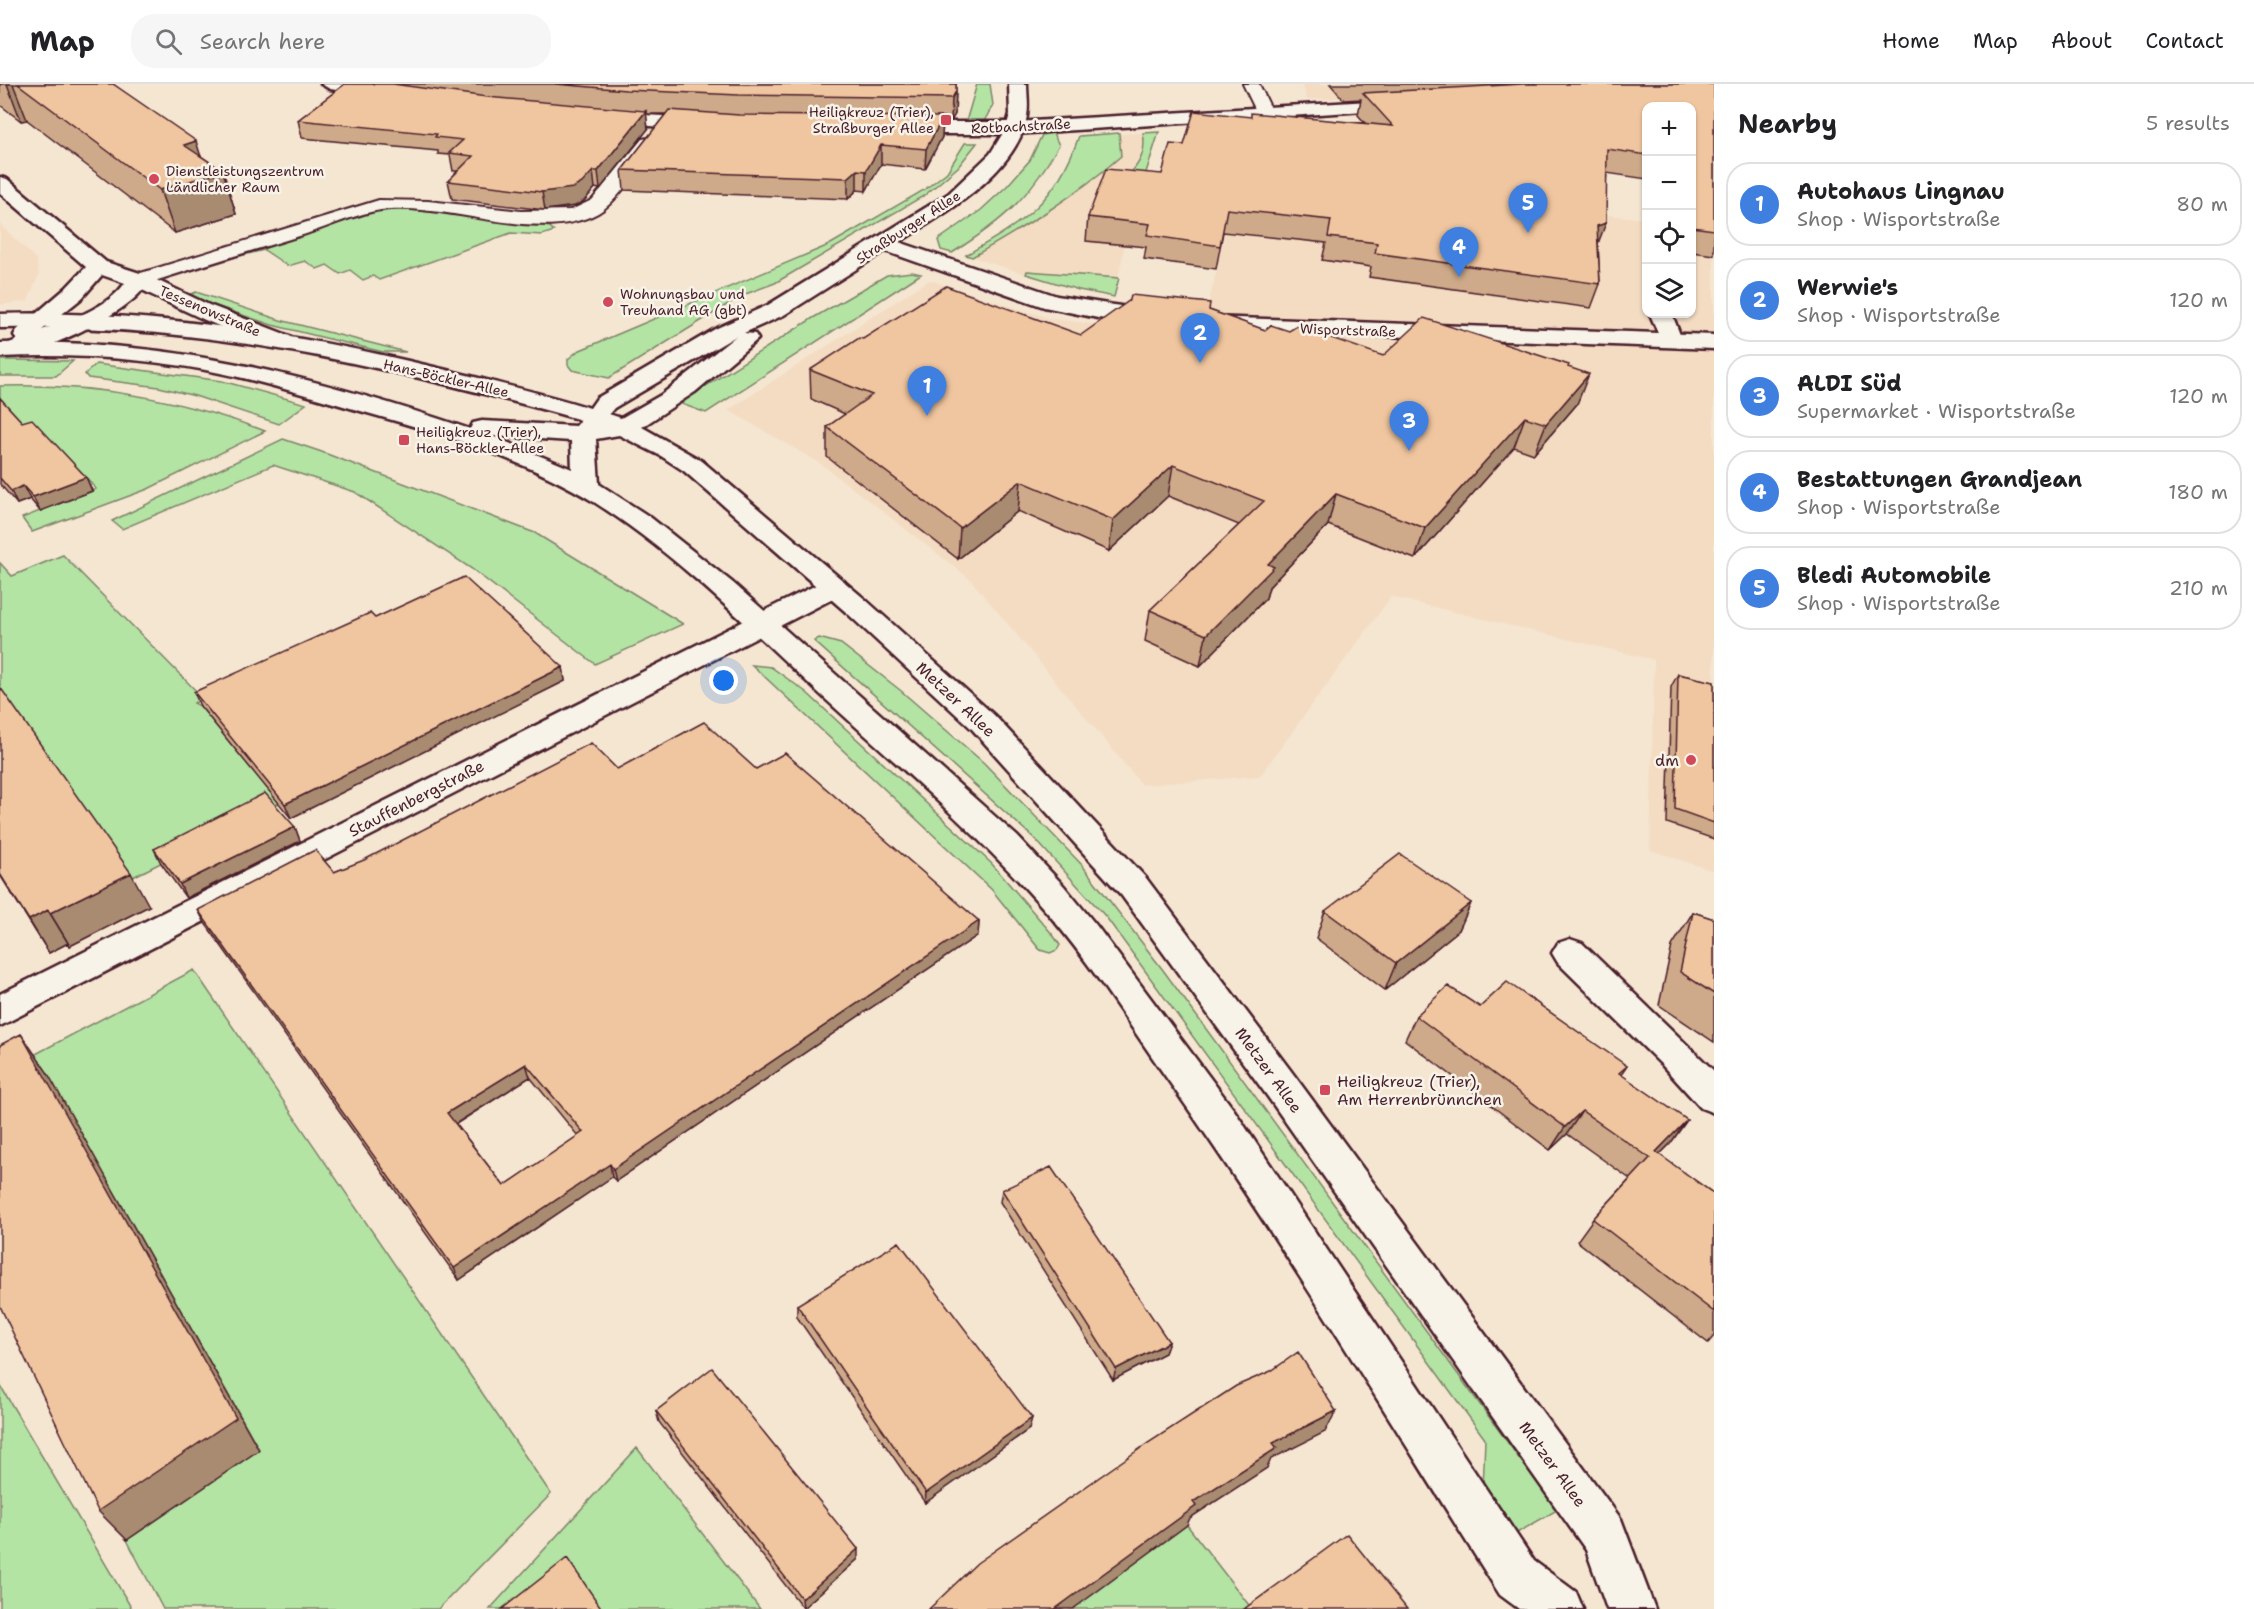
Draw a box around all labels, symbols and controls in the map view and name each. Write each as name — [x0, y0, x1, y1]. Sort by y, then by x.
search box — [131, 14, 551, 68]
text: Map — [30, 22, 95, 60]
icon: search — [152, 25, 185, 58]
text: Search here — [200, 27, 325, 56]
text: Home — [1882, 27, 1940, 55]
text: Map — [1973, 27, 2018, 55]
text: About — [2051, 27, 2112, 55]
text: Contact — [2145, 27, 2224, 55]
map controls — [1642, 102, 1696, 318]
button: + — [1642, 102, 1696, 156]
place label: Heiligkreuz (Trier), Straßburger Allee — [809, 103, 934, 137]
text: Nearby — [1738, 106, 1837, 141]
text: 5 results — [2146, 110, 2230, 136]
marker: Heiligkreuz (Trier), Straßburger Allee — [939, 113, 953, 127]
street label: Rotbachstraße — [971, 114, 1071, 138]
button: − — [1642, 156, 1696, 210]
place label: Dienstleistungszentrum Ländlicher Raum — [166, 162, 324, 196]
marker: Dienstleistungszentrum Ländlicher Raum — [147, 172, 161, 186]
text: Autohaus Lingnau — [1797, 177, 2005, 206]
pin: 5 — [1508, 184, 1547, 233]
street label: Straßburger Allee — [852, 186, 964, 268]
text: 1 — [1755, 191, 1764, 217]
text: 80 m — [2176, 191, 2228, 217]
text: Shop · Wisportstraße — [1797, 206, 2001, 232]
button: locate — [1642, 210, 1696, 264]
pin: 4 — [1440, 228, 1478, 277]
button: layers — [1642, 264, 1696, 318]
text: Werwie's — [1797, 273, 1898, 302]
street label: Tessenowstraße — [156, 281, 264, 341]
place label: Wohnungsbau und Treuhand AG (gbt) — [620, 285, 747, 319]
text: 2 — [1753, 287, 1767, 313]
text: 120 m — [2169, 287, 2228, 313]
marker: Wohnungsbau und Treuhand AG (gbt) — [601, 295, 615, 309]
text: Shop · Wisportstraße — [1797, 302, 2001, 328]
pin: 2 — [1180, 314, 1220, 363]
street label: Wisportstraße — [1300, 319, 1397, 341]
street label: Hans-Böckler-Allee — [381, 355, 511, 401]
pin: 1 — [908, 366, 946, 416]
text: ALDI Süd — [1797, 369, 1902, 398]
text: 3 — [1753, 383, 1767, 409]
text: 120 m — [2169, 383, 2228, 409]
text: Supermarket · Wisportstraße — [1797, 398, 2076, 424]
pin: 3 — [1390, 402, 1428, 451]
place label: Heiligkreuz (Trier), Hans-Böckler-Allee — [416, 423, 544, 457]
marker: Heiligkreuz (Trier), Hans-Böckler-Allee — [397, 433, 411, 447]
text: Bestattungen Grandjean — [1797, 465, 2082, 494]
text: 4 — [1753, 479, 1767, 505]
text: 180 m — [2168, 479, 2228, 505]
text: Shop · Wisportstraße — [1797, 494, 2001, 520]
text: Bledi Automobile — [1797, 561, 1991, 590]
text: 5 — [1753, 575, 1766, 601]
text: 210 m — [2169, 575, 2228, 601]
text: Shop · Wisportstraße — [1797, 590, 2001, 616]
street label: Metzer Allee — [912, 657, 1000, 741]
your location — [709, 666, 738, 695]
place label: dm — [1655, 750, 1679, 771]
marker: dm — [1684, 753, 1698, 767]
street label: Stauffenbergstraße — [345, 755, 488, 842]
street label: Metzer Allee — [1230, 1023, 1307, 1117]
place label: Heiligkreuz (Trier), Am Herrenbrünnchen — [1337, 1071, 1502, 1110]
marker: Heiligkreuz (Trier), Am Herrenbrünnchen — [1318, 1083, 1332, 1097]
street label: Metzer Allee — [1514, 1417, 1591, 1511]

